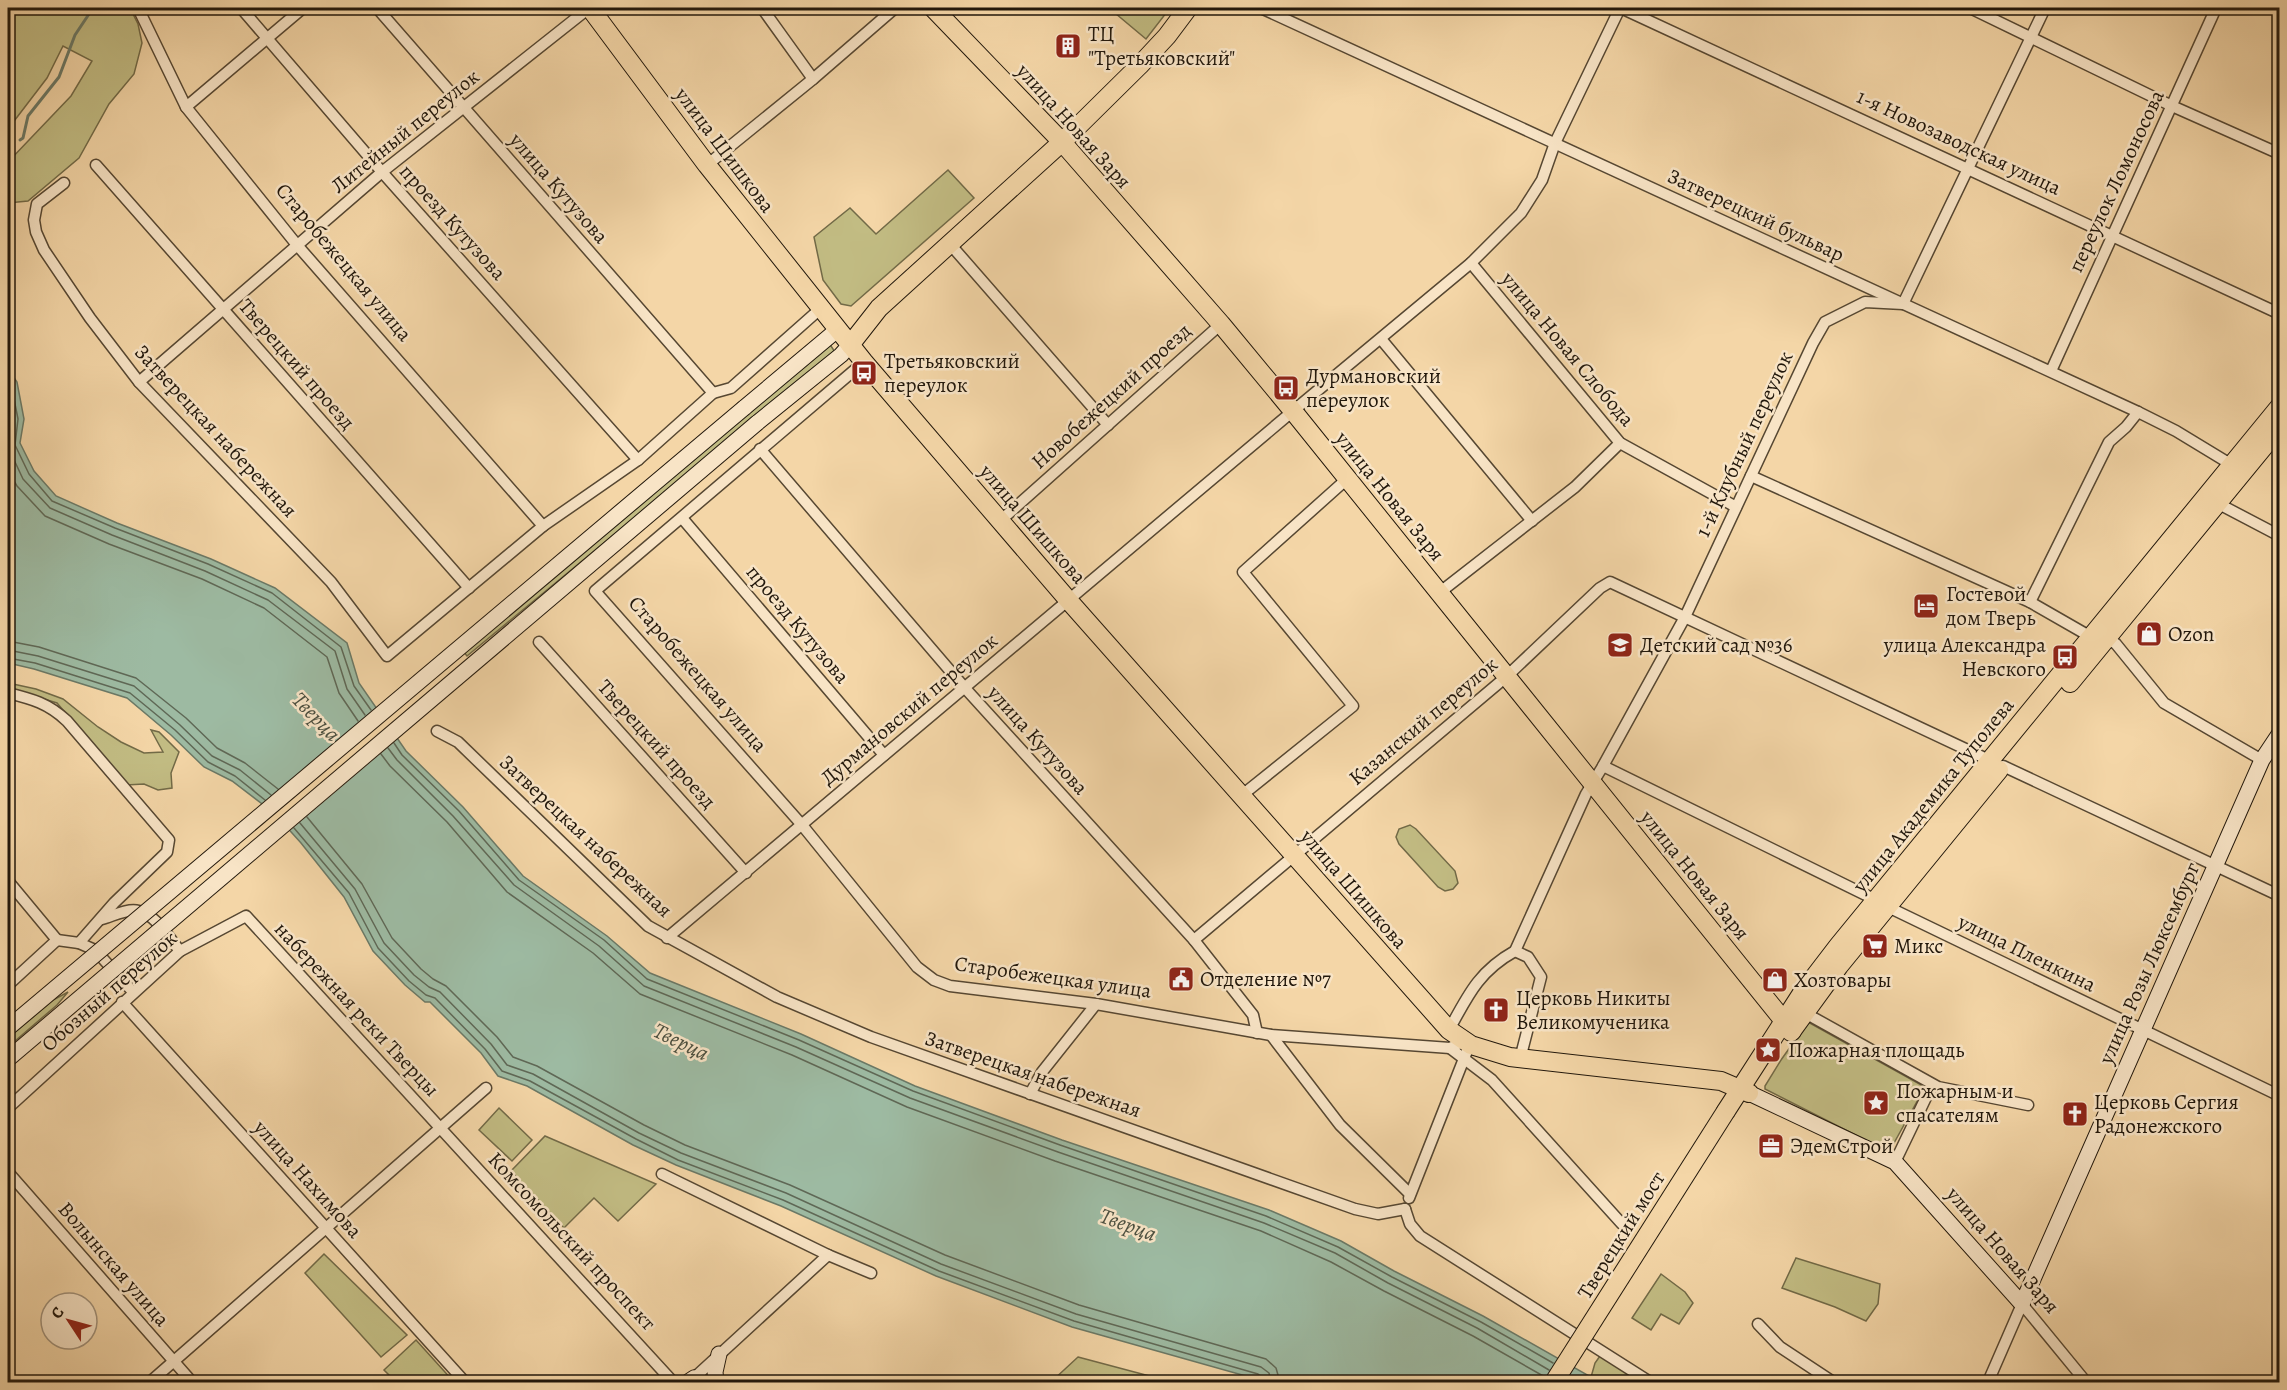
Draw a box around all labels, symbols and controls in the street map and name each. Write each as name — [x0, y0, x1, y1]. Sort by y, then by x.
place label: ТЦ "Третьяковский" — [1088, 20, 1235, 72]
building icon: ТЦ "Третьяковский" — [1053, 31, 1083, 61]
street label: улица Новая Заря — [1010, 57, 1138, 195]
street label: Литейный переулок — [325, 62, 485, 200]
street label: улица Шишкова — [668, 81, 782, 219]
street label: 1-я Новозаводская улица — [1852, 82, 2066, 202]
street label: переулок Ломоносова — [2061, 85, 2171, 277]
street label: улица Кутузова — [502, 126, 615, 250]
street label: проезд Кутузова — [393, 158, 513, 286]
street label: Затверецкий бульвар — [1663, 162, 1849, 268]
street label: Старобежецкая улица — [269, 177, 419, 347]
street label: улица Новая Слобода — [1494, 265, 1641, 432]
street label: Тверецкий проезд — [232, 293, 362, 435]
street label: Новобежецкий проезд — [1025, 317, 1197, 475]
street label: Затверецкая набережная — [128, 338, 304, 524]
street label: 1-й Клубный переулок — [1689, 346, 1799, 542]
place label: Третьяковский переулок — [884, 347, 1020, 399]
bus stop icon: Третьяковский переулок — [849, 358, 879, 388]
place label: Дурмановский переулок — [1306, 362, 1441, 414]
bus stop icon: Дурмановский переулок — [1271, 373, 1301, 403]
street label: улица Новая Заря — [1328, 425, 1451, 567]
street label: улица Шишкова — [973, 457, 1093, 590]
street label: проезд Кутузова — [740, 559, 856, 690]
place label: Гостевой дом Тверь — [1945, 580, 2036, 632]
street label: Старобежецкая улица — [622, 590, 774, 758]
hotel icon: Гостевой дом Тверь — [1911, 591, 1941, 621]
shop icon: Ozon — [2134, 619, 2164, 649]
place label: Ozon — [2168, 620, 2214, 648]
street label: Дурмановский переулок — [815, 627, 1003, 791]
school or university icon: Детский сад №36 — [1605, 630, 1635, 660]
place label: Детский сад №36 — [1640, 631, 1793, 659]
place label: улица Александра Невского — [1883, 631, 2046, 683]
bus stop icon: улица Александра Невского — [2050, 642, 2080, 672]
street label: Казанский переулок — [1343, 650, 1503, 792]
street label: Тверецкий проезд — [591, 673, 723, 815]
street label: улица Кутузова — [981, 679, 1095, 801]
water label: Тверца — [285, 686, 347, 748]
street label: улица Академика Туполева — [1845, 692, 2020, 899]
street label: Затверецкая набережная — [493, 748, 679, 924]
street label: улица Новая Заря — [1633, 804, 1756, 946]
street label: улица Шишкова — [1294, 822, 1414, 955]
street label: улица Розы Люксембург — [2091, 858, 2206, 1069]
street label: улица Пленкина — [1953, 907, 2101, 999]
street label: набережная реки Тверцы — [268, 915, 446, 1103]
street label: Обозный переулок — [35, 924, 183, 1058]
supermarket icon: Микс — [1860, 931, 1890, 961]
place label: Микс — [1894, 932, 1943, 960]
street label: Старобежецкая улица — [953, 949, 1154, 1005]
public building icon: Отделение №7 — [1166, 964, 1196, 994]
place label: Отделение №7 — [1200, 965, 1331, 993]
shop icon: Хозтовары — [1760, 965, 1790, 995]
place label: Хозтовары — [1794, 966, 1891, 994]
place label: Церковь Никиты Великомученика — [1516, 984, 1670, 1036]
church icon: Церковь Никиты Великомученика — [1481, 995, 1511, 1025]
water label: Тверца — [648, 1016, 714, 1068]
street label: Затверецкая набережная — [921, 1024, 1145, 1124]
place icon: Пожарная площадь — [1753, 1035, 1783, 1065]
place label: Пожарная площадь — [1788, 1036, 1964, 1064]
place label: Пожарным и спасателям — [1896, 1077, 2014, 1129]
place icon: Пожарным и спасателям — [1861, 1088, 1891, 1118]
place label: Церковь Сергия Радонежского — [2094, 1088, 2239, 1140]
church icon: Церковь Сергия Радонежского — [2060, 1099, 2090, 1129]
street label: улица Нахимова — [247, 1113, 369, 1244]
office icon: ЭдемСтрой — [1756, 1131, 1786, 1161]
place label: ЭдемСтрой — [1790, 1132, 1893, 1160]
street label: Комсомольский проспект — [482, 1146, 662, 1336]
street label: Тверецкий мост — [1571, 1166, 1671, 1304]
street label: улица Новая Заря — [1940, 1180, 2066, 1319]
street label: Волынская улица — [52, 1196, 176, 1333]
water label: Тверца — [1095, 1201, 1161, 1249]
north arrow — [39, 1291, 99, 1351]
text: С — [46, 1302, 70, 1323]

